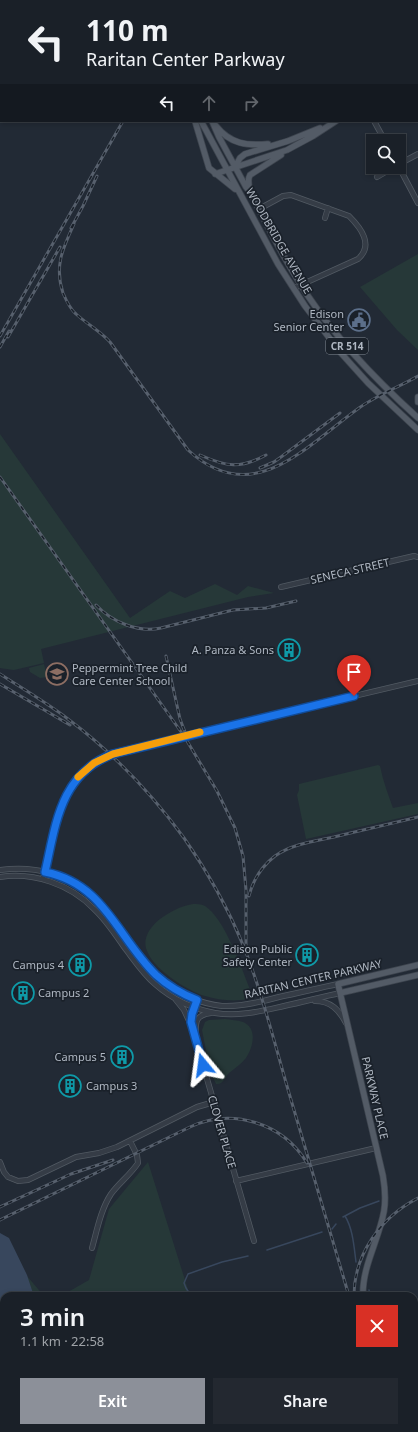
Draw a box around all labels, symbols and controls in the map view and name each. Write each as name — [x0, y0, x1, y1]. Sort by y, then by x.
text: 110 m — [86, 11, 169, 49]
icon: left — [20, 16, 72, 68]
text: Raritan Center Parkway — [86, 47, 285, 71]
icon: left — [156, 92, 178, 114]
icon: ahead — [198, 92, 220, 114]
icon: right — [240, 92, 262, 114]
map controls — [366, 134, 406, 174]
button: search — [366, 134, 406, 174]
street label: WOODBRIDGE AVENUE — [243, 185, 316, 296]
place label: Edison Senior Center — [273, 306, 344, 334]
public building icon: Edison Senior Center — [346, 307, 372, 333]
road number: CR 514 — [326, 338, 368, 354]
street label: SENECA STREET — [309, 554, 391, 587]
building icon: A. Panza & Sons — [276, 637, 302, 663]
place label: A. Panza & Sons — [192, 642, 274, 657]
pin — [337, 655, 371, 696]
place label: Peppermint Tree Child Care Center School — [72, 660, 187, 688]
school or university icon: Peppermint Tree Child Care Center School — [44, 661, 70, 687]
icon: arrive — [343, 661, 365, 683]
place label: Edison Public Safety Center — [223, 941, 292, 969]
building icon: Edison Public Safety Center — [294, 942, 320, 968]
building icon: Campus 4 — [67, 952, 93, 978]
street label: RARITAN CENTER PARKWAY — [243, 955, 384, 1002]
place label: Campus 4 — [13, 957, 65, 972]
building icon: Campus 2 — [10, 980, 36, 1006]
place label: Campus 2 — [38, 985, 89, 1000]
building icon: Campus 5 — [109, 1044, 135, 1070]
position arrow — [182, 1044, 224, 1086]
place label: Campus 5 — [55, 1049, 106, 1064]
street label: PARKWAY PLACE — [359, 1055, 392, 1141]
building icon: Campus 3 — [57, 1073, 83, 1099]
place label: Campus 3 — [86, 1078, 137, 1093]
street label: CLOVER PLACE — [205, 1093, 240, 1170]
text: 3 min — [20, 1300, 85, 1333]
button: close — [356, 1305, 398, 1347]
text: 1.1 km · 22:58 — [20, 1332, 104, 1350]
button: Exit — [20, 1378, 205, 1424]
button: Share — [213, 1378, 398, 1424]

